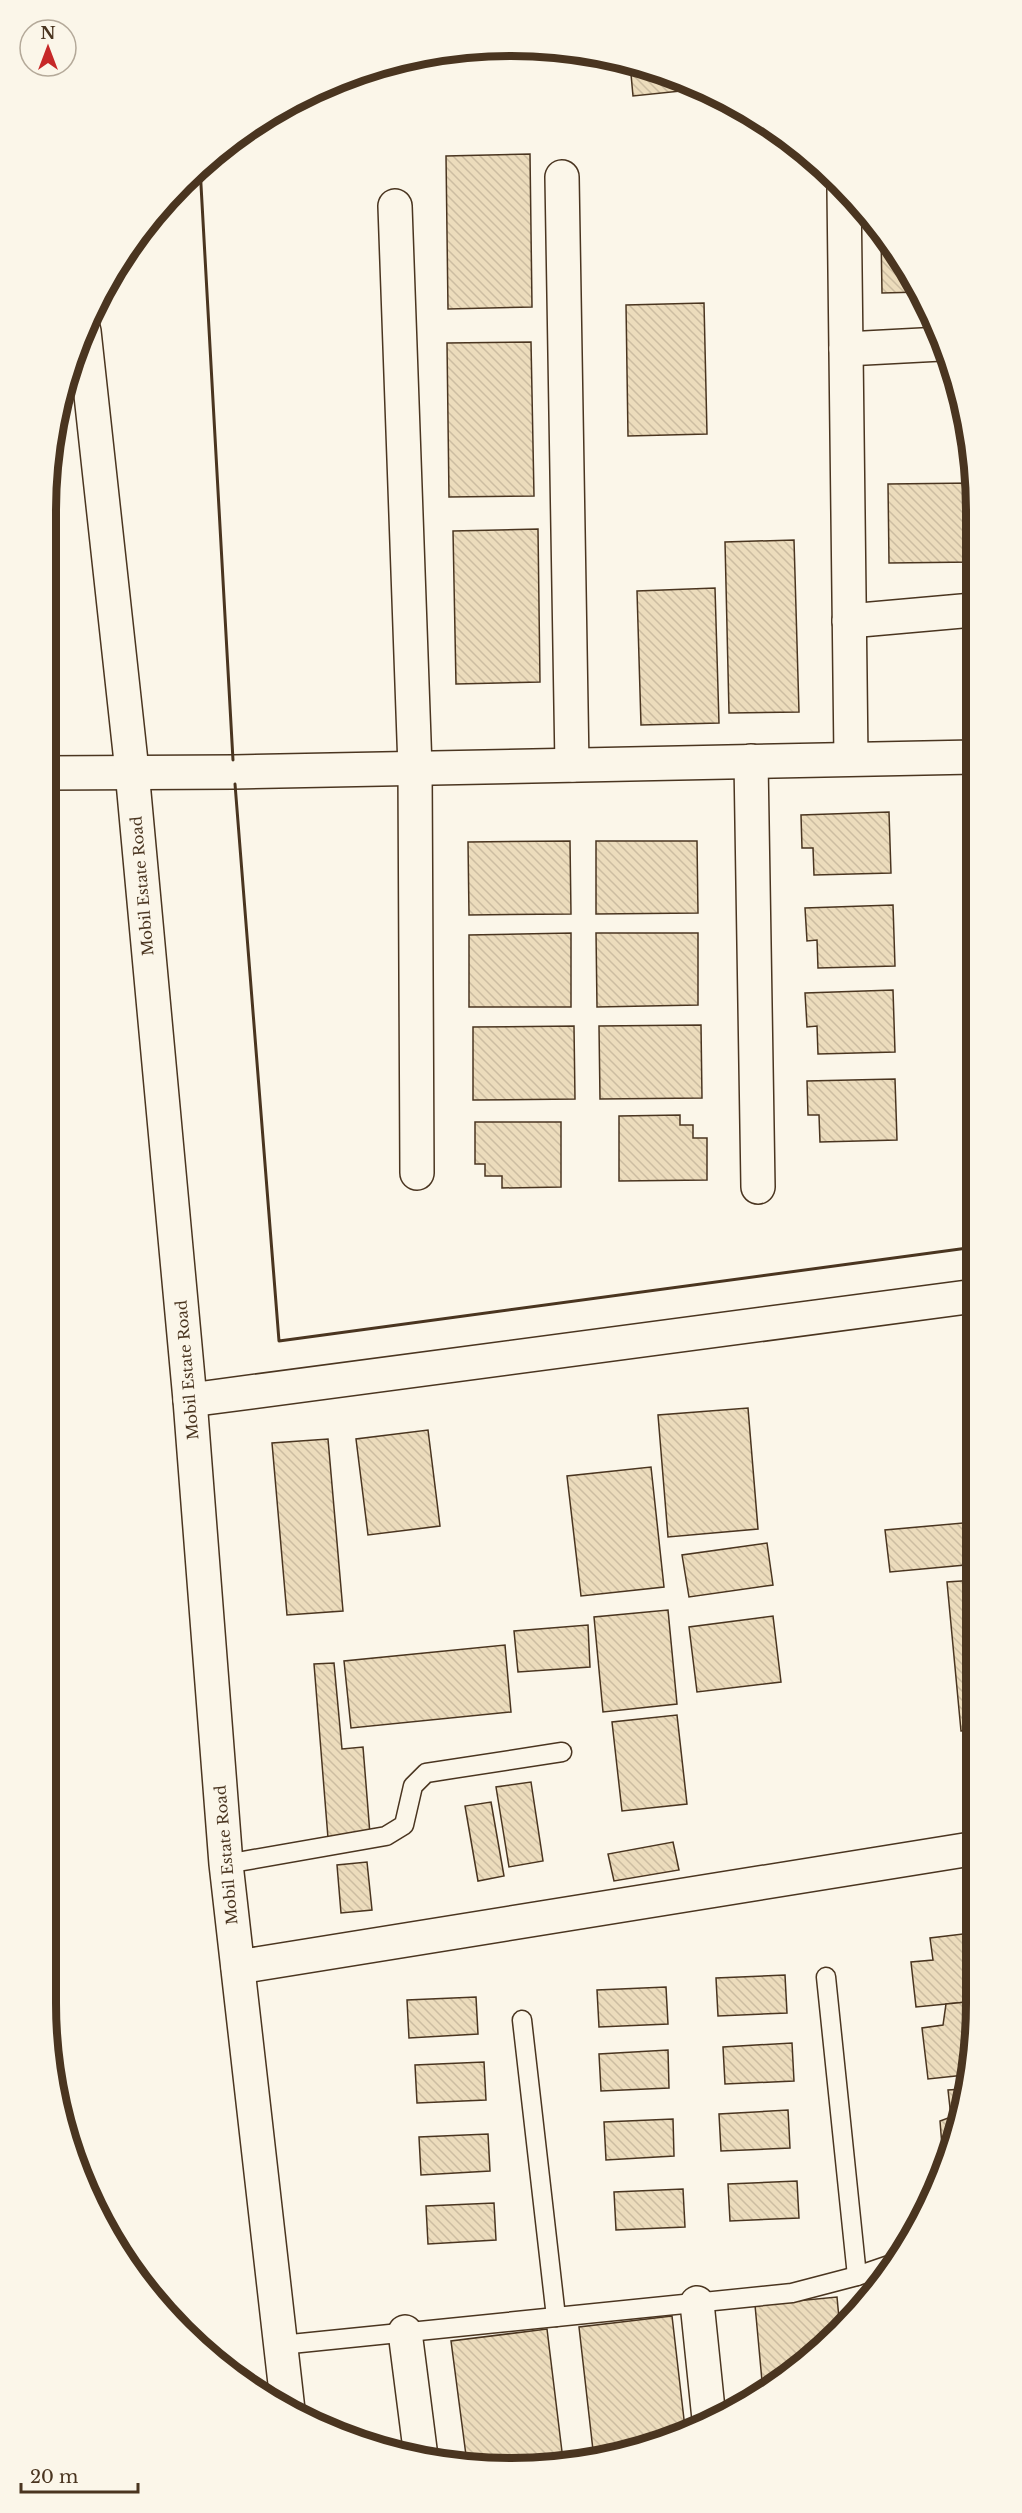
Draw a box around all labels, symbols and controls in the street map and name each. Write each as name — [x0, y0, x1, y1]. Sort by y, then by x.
north arrow — [18, 18, 78, 78]
text: N — [40, 23, 56, 43]
street label: Mobil Estate Road — [126, 815, 158, 957]
street label: Mobil Estate Road — [171, 1299, 203, 1441]
street label: Mobil Estate Road — [210, 1784, 242, 1926]
scale bar — [21, 2456, 138, 2494]
text: 20 m — [30, 2466, 78, 2488]

